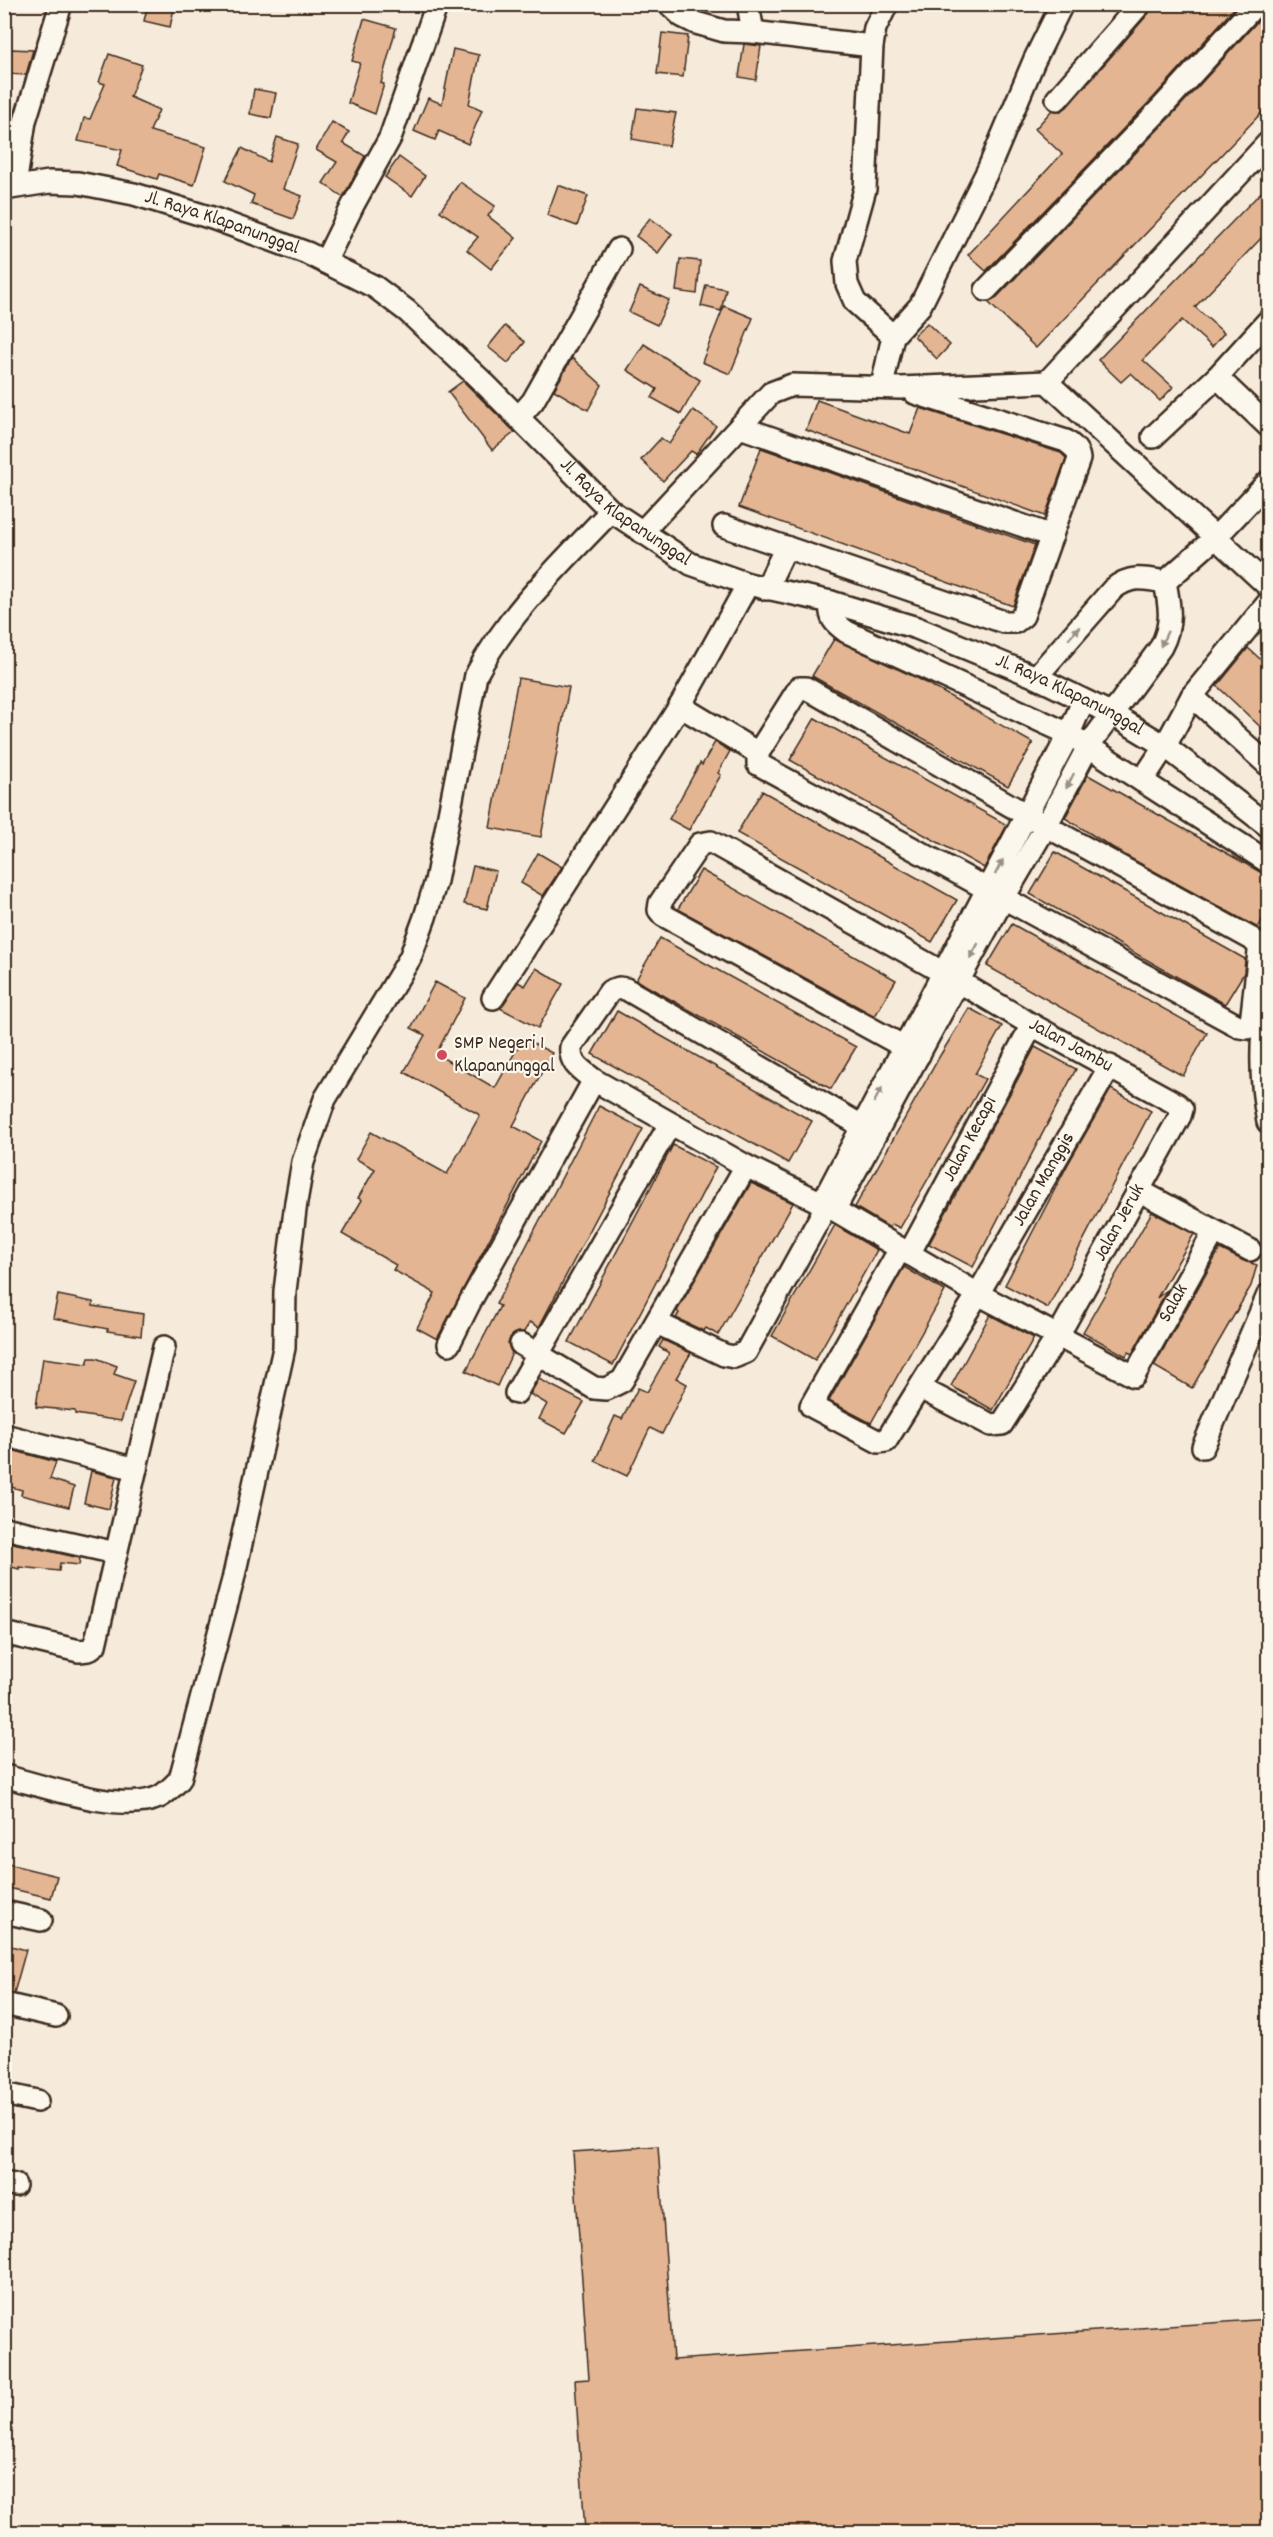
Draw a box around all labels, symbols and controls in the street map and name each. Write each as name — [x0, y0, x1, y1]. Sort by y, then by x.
street label: Jl. Raya Klapanunggal — [141, 184, 303, 263]
street label: Jl. Raya Klapanunggal — [552, 452, 696, 574]
one-way arrow — [1067, 625, 1081, 640]
one-way arrow — [1160, 630, 1170, 648]
street label: Jl. Raya Klapanunggal — [991, 648, 1149, 744]
one-way arrow — [1065, 772, 1075, 789]
one-way arrow — [994, 858, 1004, 875]
one-way arrow — [969, 942, 979, 959]
street label: Jalan Jambu — [1023, 1012, 1118, 1080]
place label: SMP Negeri 1 Klapanunggal — [454, 1030, 555, 1081]
marker: SMP Negeri 1 Klapanunggal — [435, 1048, 449, 1062]
one-way arrow — [873, 1086, 882, 1103]
street label: Jalan Kecapi — [936, 1092, 1005, 1187]
street label: Jalan Manggis — [1006, 1127, 1083, 1232]
street label: Jalan Jeruk — [1087, 1179, 1153, 1267]
street label: Salak — [1152, 1279, 1196, 1328]

